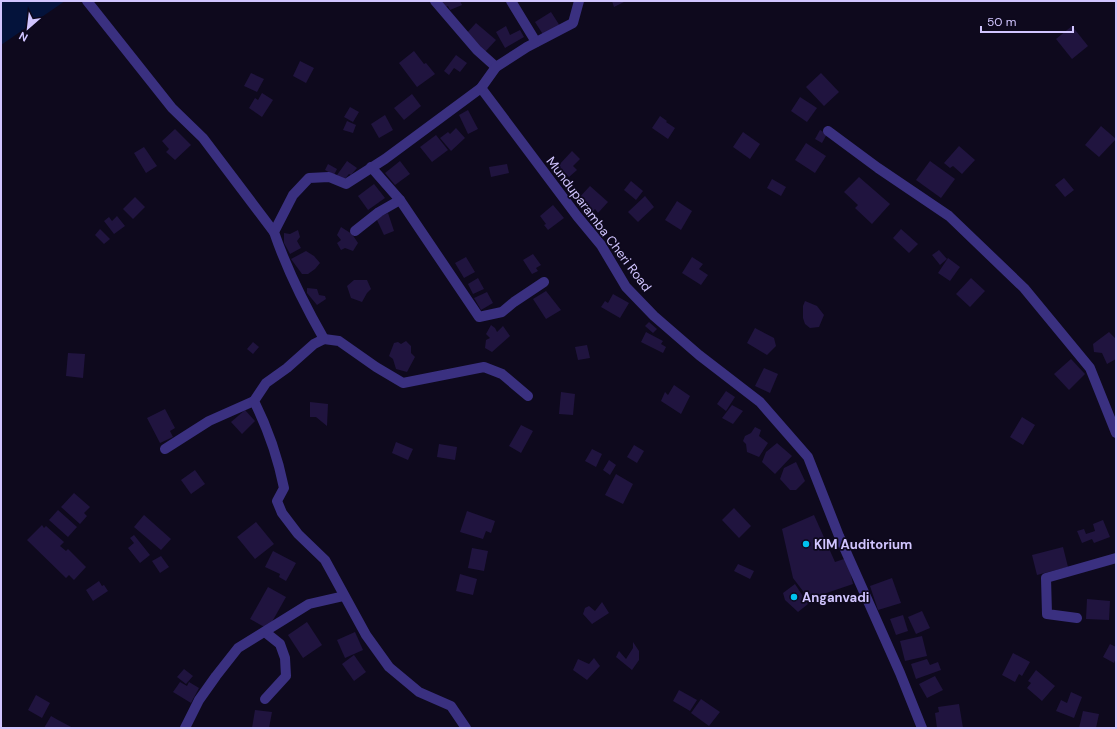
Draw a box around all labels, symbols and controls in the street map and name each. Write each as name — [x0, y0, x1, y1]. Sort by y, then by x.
north arrow — [8, 8, 48, 48]
scale bar — [981, 8, 1073, 34]
text: 50 m — [987, 14, 1016, 30]
text: N — [16, 29, 30, 45]
street label: Munduparamba Cheri Road — [543, 153, 655, 295]
place label: KIM Auditorium — [814, 536, 912, 553]
marker: KIM Auditorium — [801, 539, 811, 549]
place label: Anganvadi — [802, 589, 869, 606]
marker: Anganvadi — [789, 592, 799, 602]

